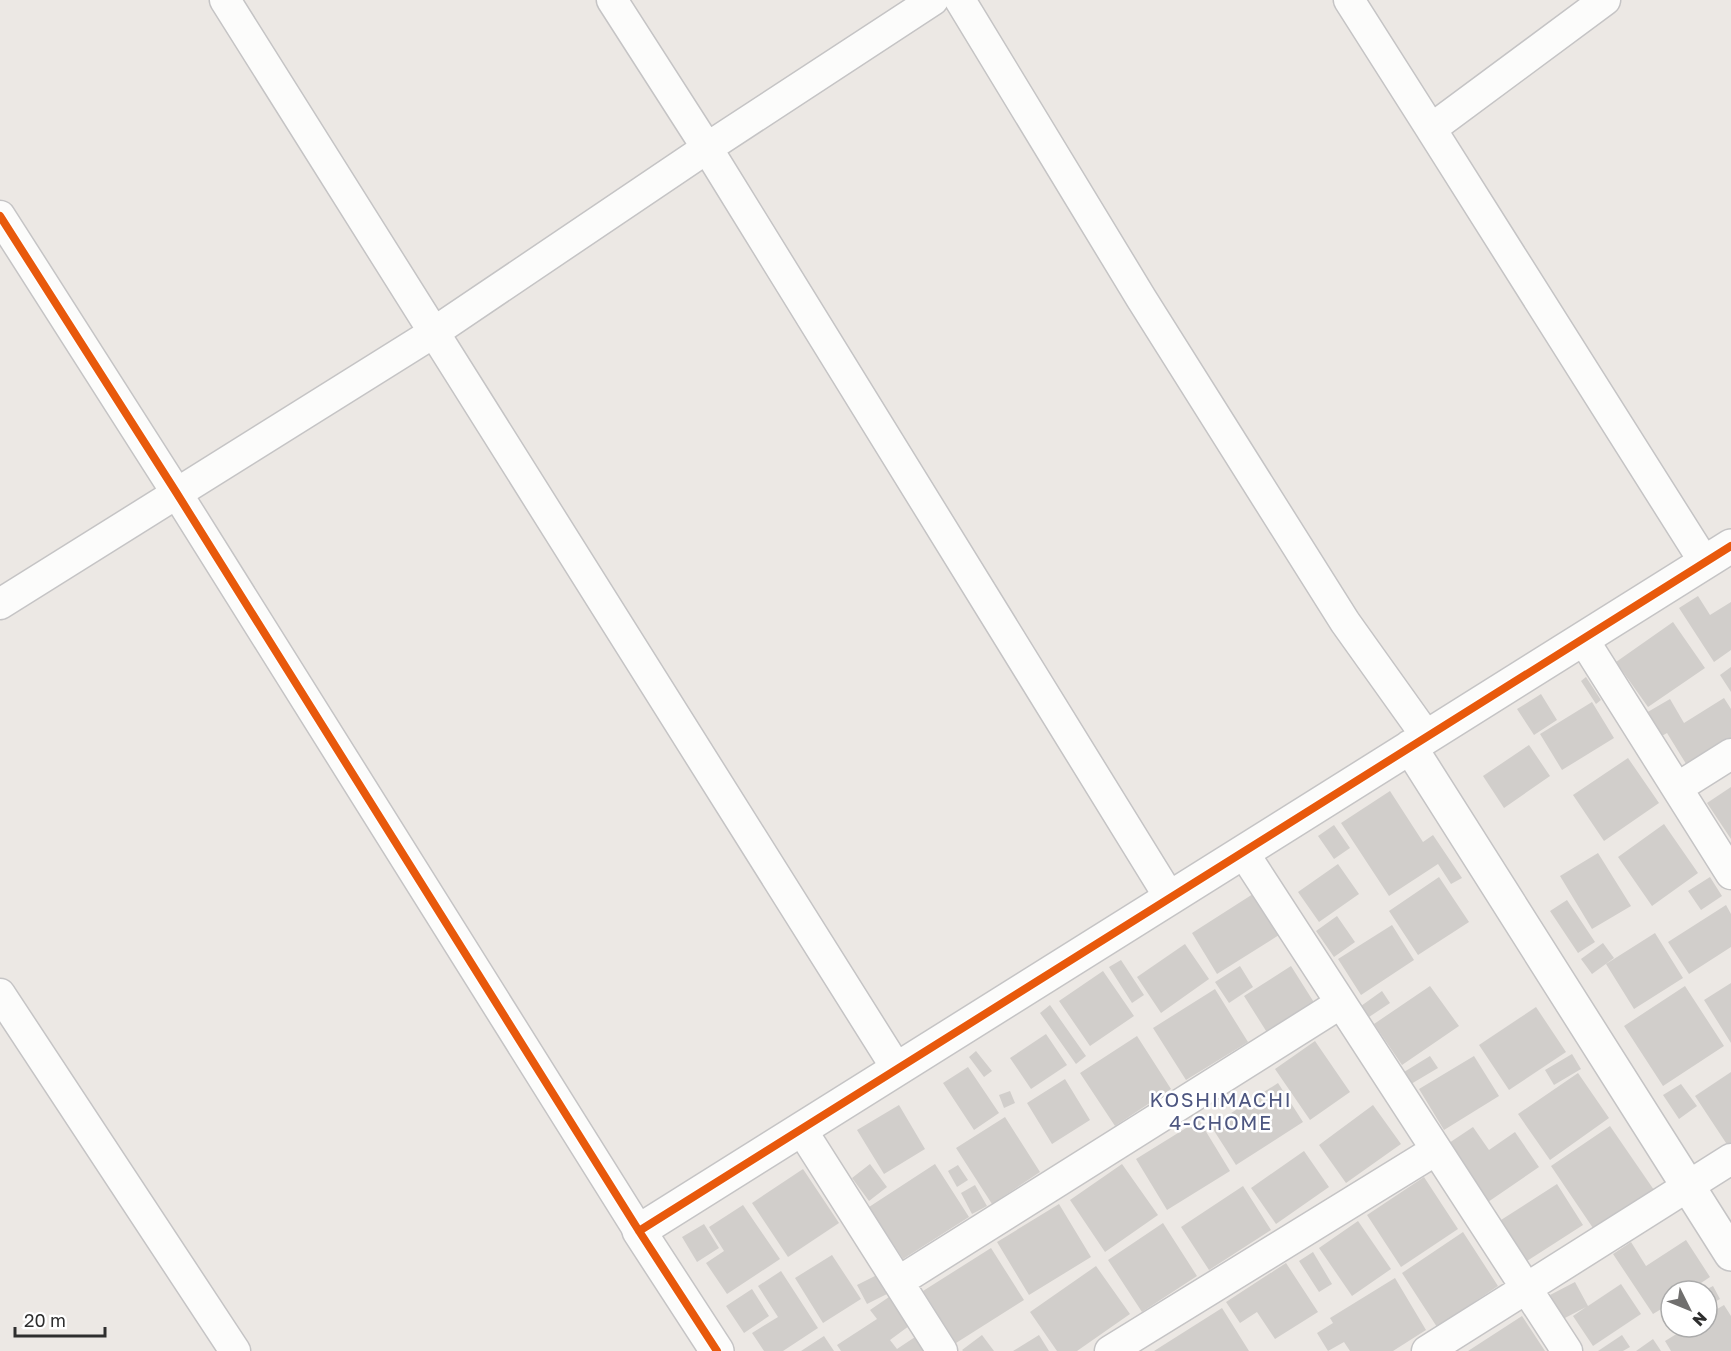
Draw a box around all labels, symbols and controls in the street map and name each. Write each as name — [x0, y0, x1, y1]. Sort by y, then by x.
district label: KOSHIMACHI 4-CHOME — [1150, 1087, 1292, 1134]
north arrow — [1659, 1279, 1719, 1339]
scale bar — [15, 1300, 105, 1338]
text: N — [1689, 1308, 1711, 1331]
text: 20 m — [24, 1309, 66, 1331]

